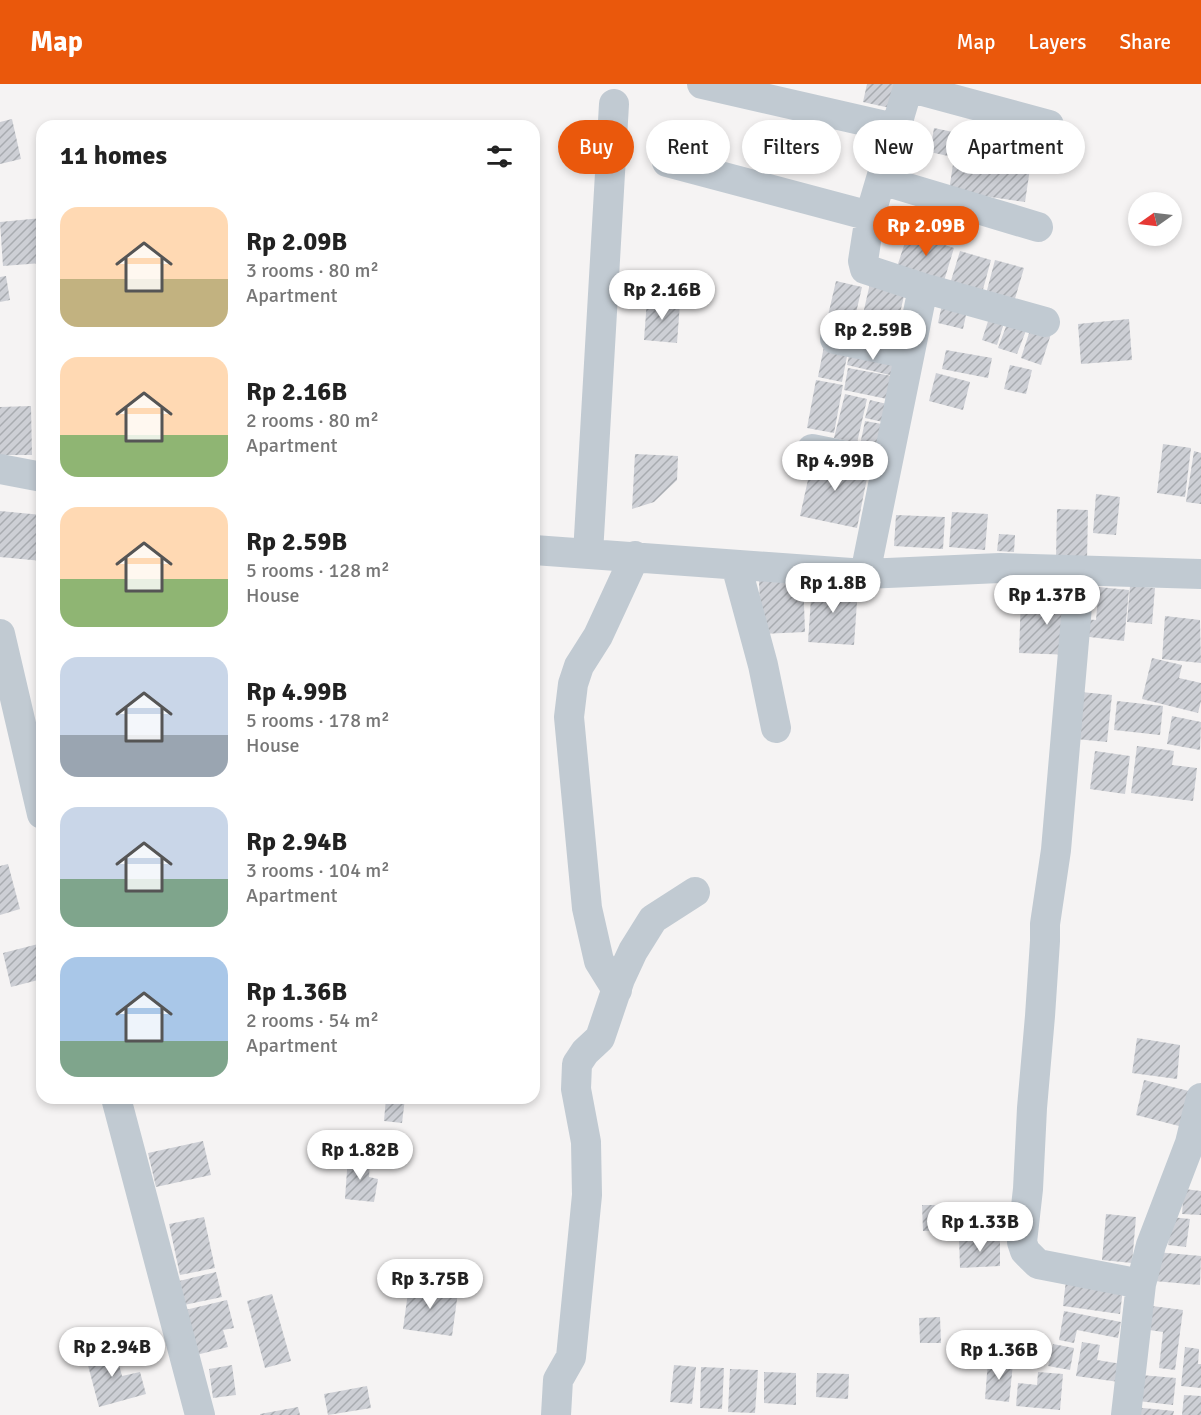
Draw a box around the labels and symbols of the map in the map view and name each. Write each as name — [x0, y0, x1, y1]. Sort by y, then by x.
north arrow — [1128, 192, 1182, 246]
pin: Rp 2.09B — [864, 206, 988, 257]
pin: Rp 2.16B — [600, 270, 724, 321]
pin: Rp 2.59B — [811, 310, 935, 361]
pin: Rp 4.99B — [773, 441, 897, 492]
pin: Rp 1.8B — [778, 563, 888, 614]
pin: Rp 1.37B — [985, 575, 1109, 626]
pin: Rp 1.82B — [298, 1130, 422, 1181]
pin: Rp 1.33B — [918, 1202, 1042, 1253]
pin: Rp 3.75B — [368, 1259, 492, 1310]
pin: Rp 2.94B — [50, 1327, 174, 1378]
pin: Rp 1.36B — [937, 1330, 1061, 1381]

